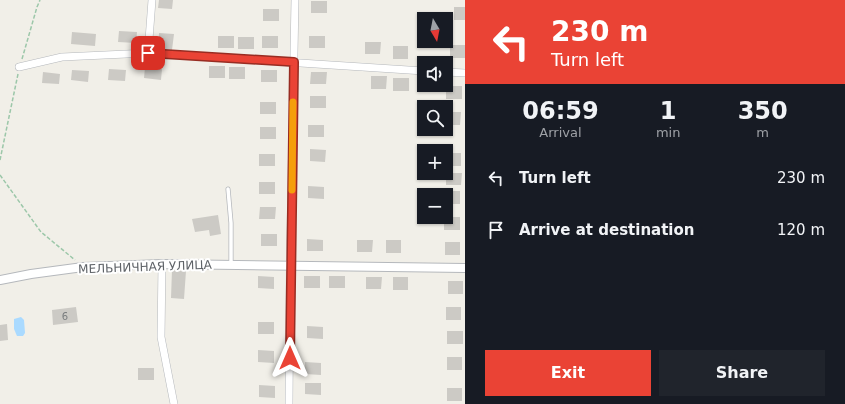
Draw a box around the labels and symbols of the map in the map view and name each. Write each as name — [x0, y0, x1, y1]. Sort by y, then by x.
north arrow — [417, 12, 453, 48]
pin — [131, 36, 165, 70]
street label: МЕЛЬНИЧНАЯ УЛИЦА — [78, 258, 213, 276]
house number: 6 — [62, 311, 68, 322]
position arrow — [269, 337, 311, 379]

